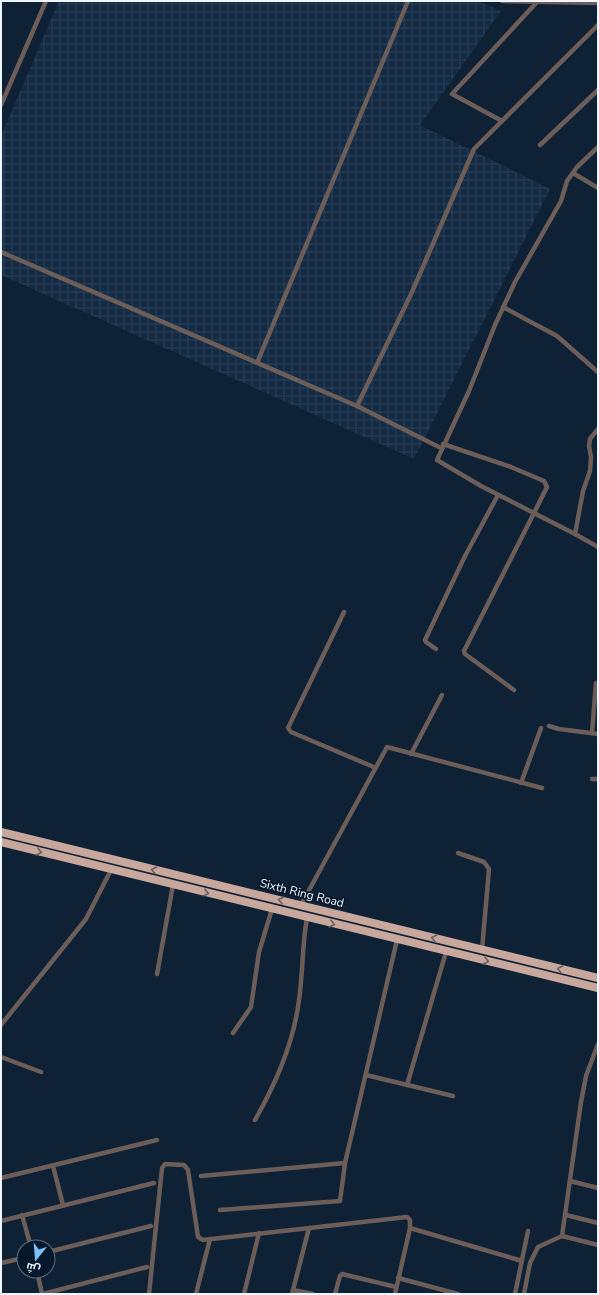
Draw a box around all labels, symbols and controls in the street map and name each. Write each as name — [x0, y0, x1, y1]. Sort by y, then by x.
one-way arrow — [36, 847, 42, 855]
one-way arrow — [151, 867, 157, 875]
street label: Sixth Ring Road — [258, 875, 346, 911]
one-way arrow — [203, 888, 209, 896]
one-way arrow — [277, 896, 284, 904]
one-way arrow — [328, 919, 335, 928]
one-way arrow — [431, 934, 438, 943]
one-way arrow — [482, 957, 489, 965]
one-way arrow — [557, 965, 564, 974]
north arrow — [16, 1239, 56, 1279]
text: ش — [24, 1259, 42, 1277]

